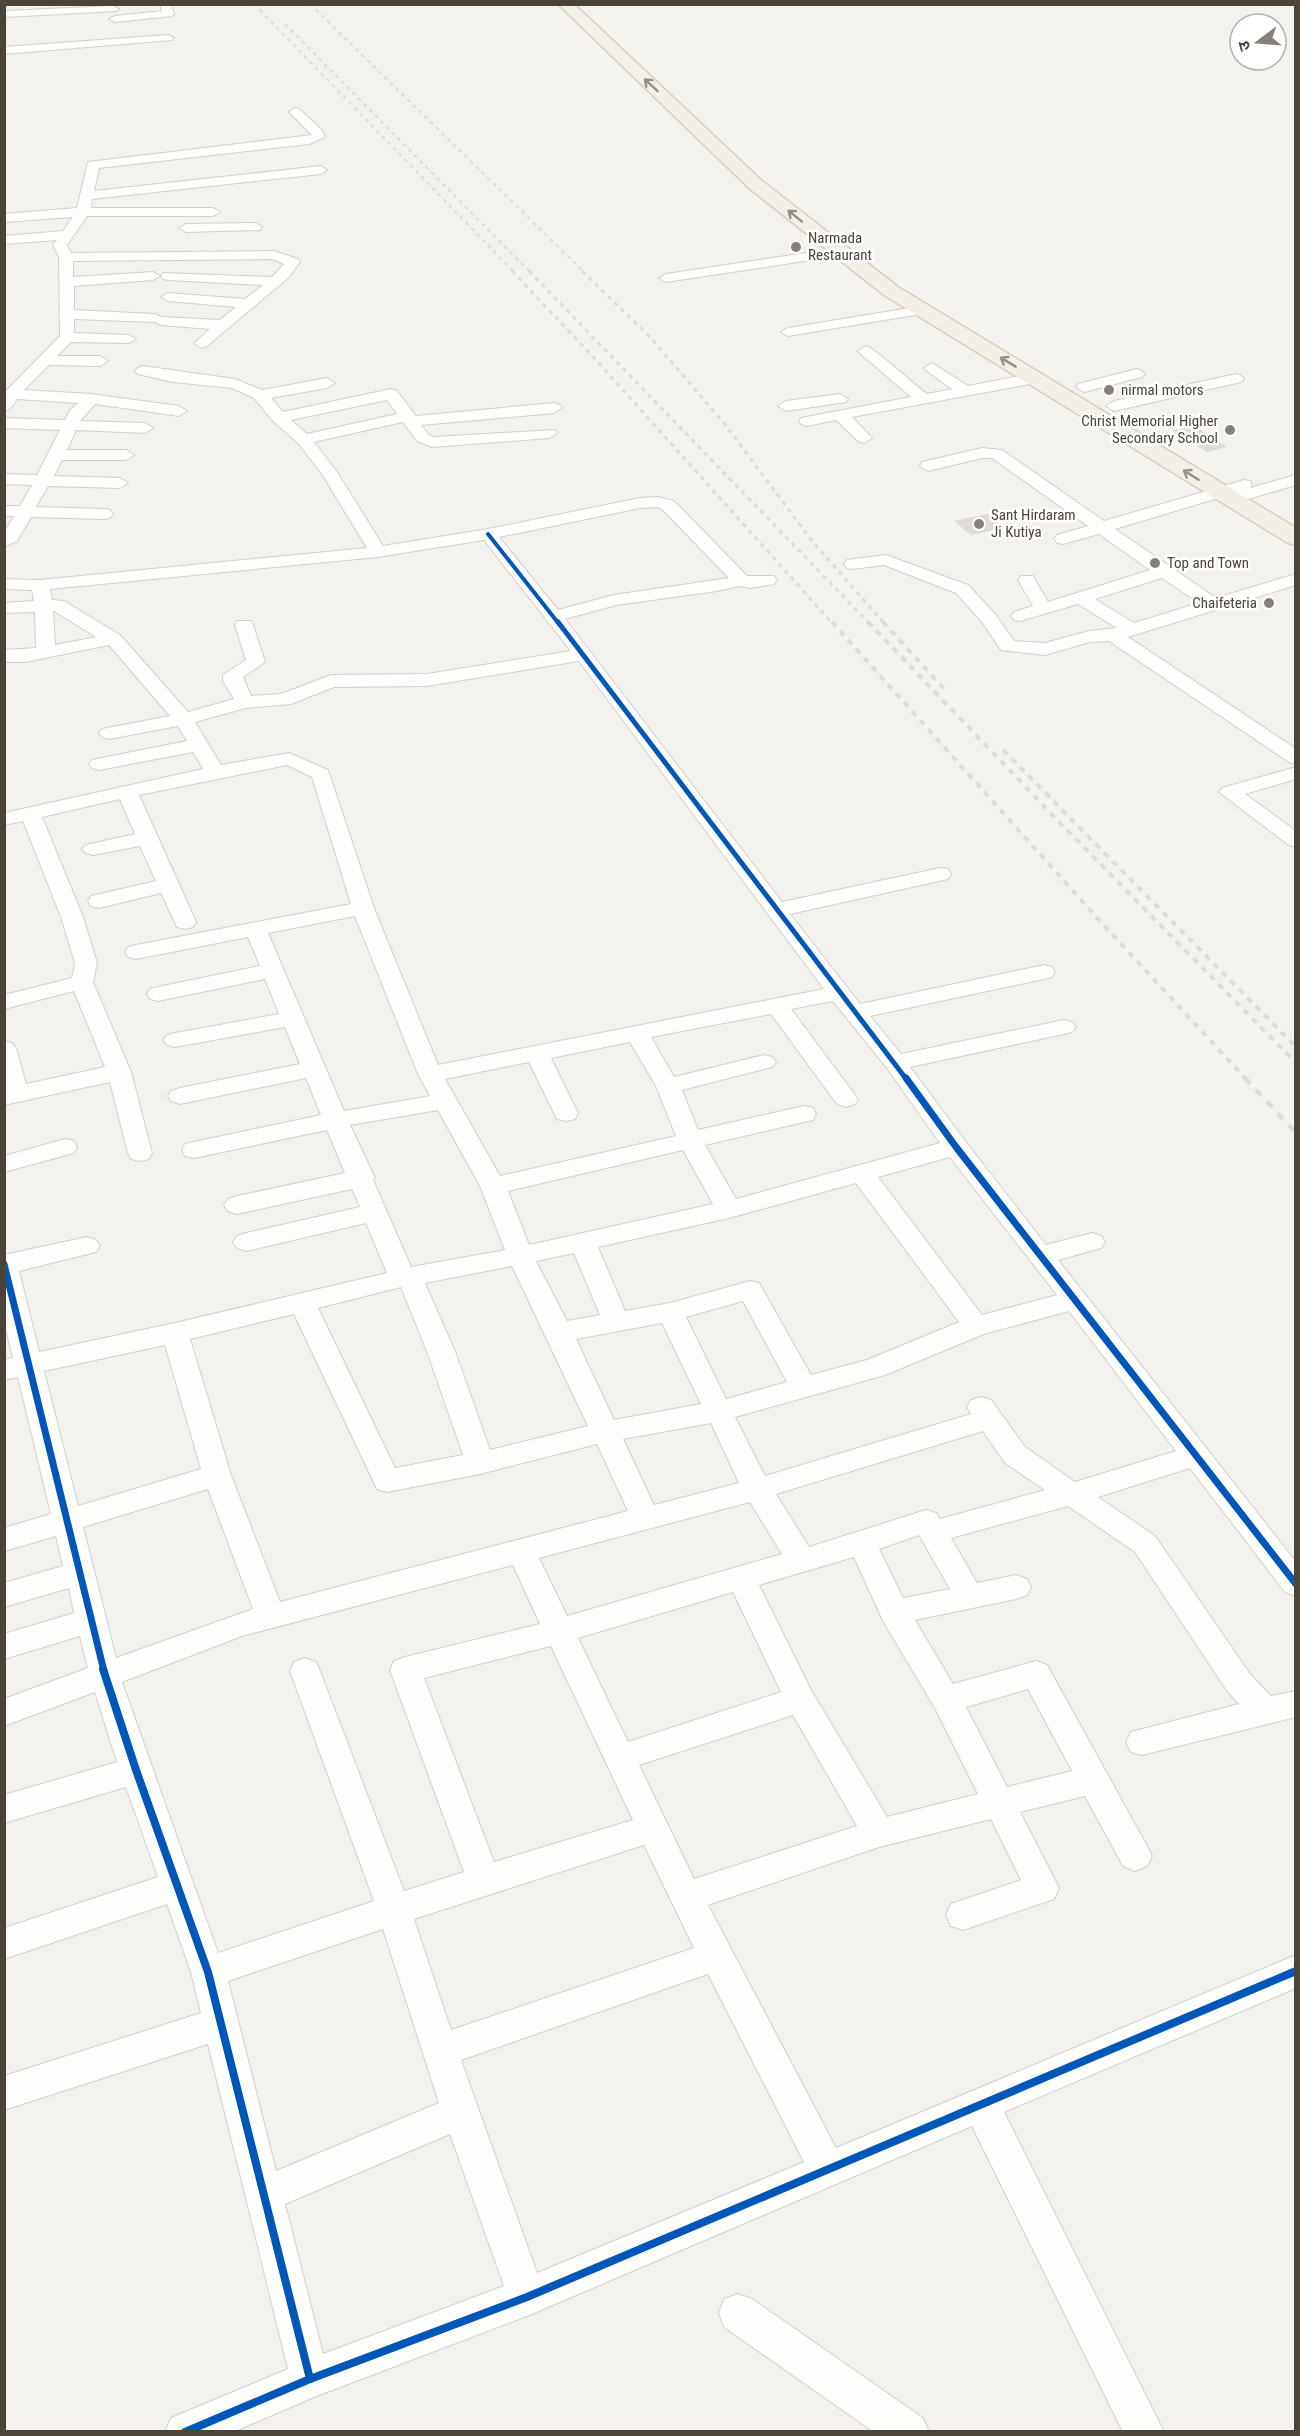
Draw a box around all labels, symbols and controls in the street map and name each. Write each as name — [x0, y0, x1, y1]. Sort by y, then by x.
north arrow — [1228, 12, 1288, 72]
text: उ — [1233, 38, 1254, 53]
one-way arrow — [644, 78, 659, 92]
one-way arrow — [787, 210, 803, 223]
place label: Narmada Restaurant — [808, 229, 872, 264]
marker: Narmada Restaurant — [789, 240, 803, 254]
one-way arrow — [1000, 355, 1017, 367]
place label: nirmal motors — [1121, 381, 1204, 399]
marker: nirmal motors — [1102, 383, 1116, 397]
place label: Christ Memorial Higher Secondary School — [1081, 412, 1218, 447]
marker: Christ Memorial Higher Secondary School — [1223, 423, 1237, 437]
one-way arrow — [1183, 468, 1200, 480]
place label: Sant Hirdaram Ji Kutiya — [991, 506, 1076, 541]
marker: Sant Hirdaram Ji Kutiya — [972, 517, 986, 531]
place label: Top and Town — [1167, 554, 1249, 572]
marker: Top and Town — [1148, 556, 1162, 570]
place label: Chaifeteria — [1192, 594, 1257, 612]
marker: Chaifeteria — [1262, 596, 1276, 610]

